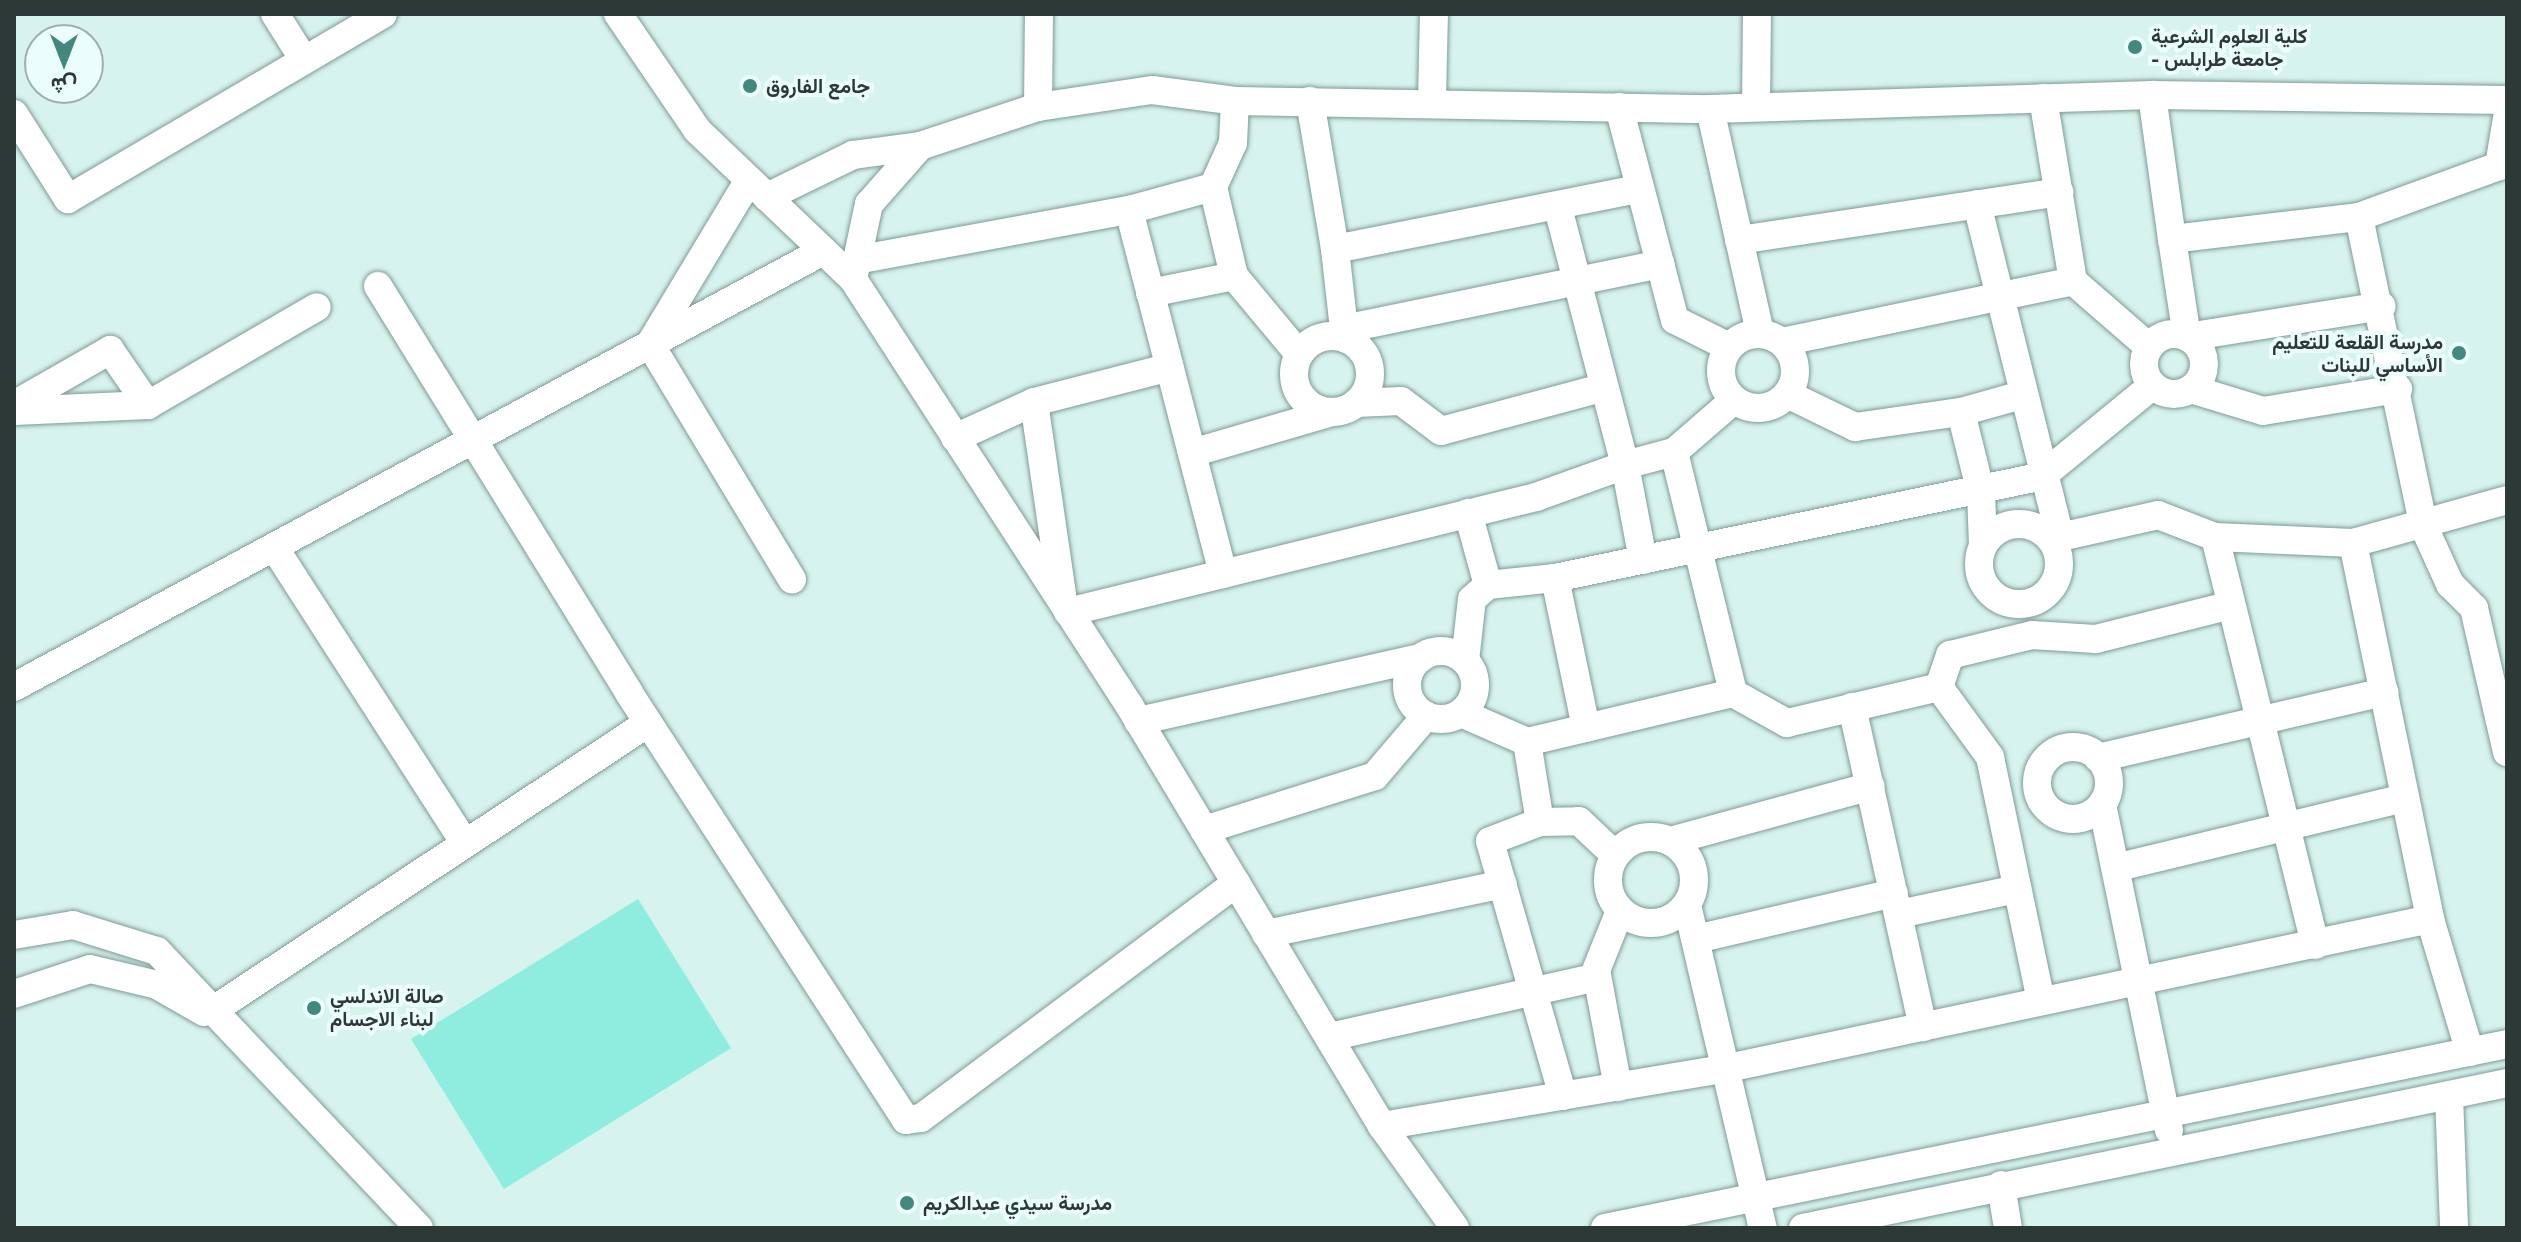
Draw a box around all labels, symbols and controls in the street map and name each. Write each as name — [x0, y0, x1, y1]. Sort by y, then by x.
north arrow — [24, 24, 104, 104]
place label: كلية العلوم الشرعية - جامعة طرابلس — [2151, 24, 2307, 71]
marker: كلية العلوم الشرعية - جامعة طرابلس — [2126, 38, 2144, 56]
text: ش — [51, 73, 77, 99]
place label: جامع الفاروق — [766, 74, 870, 98]
marker: جامع الفاروق — [741, 77, 759, 95]
place label: مدرسة القلعة للتعليم الأساسي للبنات — [2272, 330, 2443, 377]
marker: مدرسة القلعة للتعليم الأساسي للبنات — [2450, 344, 2468, 362]
place label: صالة الاندلسي لبناء الاجسام — [330, 984, 444, 1031]
marker: صالة الاندلسي لبناء الاجسام — [305, 999, 323, 1017]
place label: مدرسة سيدي عبدالكريم — [923, 1191, 1112, 1215]
marker: مدرسة سيدي عبدالكريم — [898, 1194, 916, 1212]

